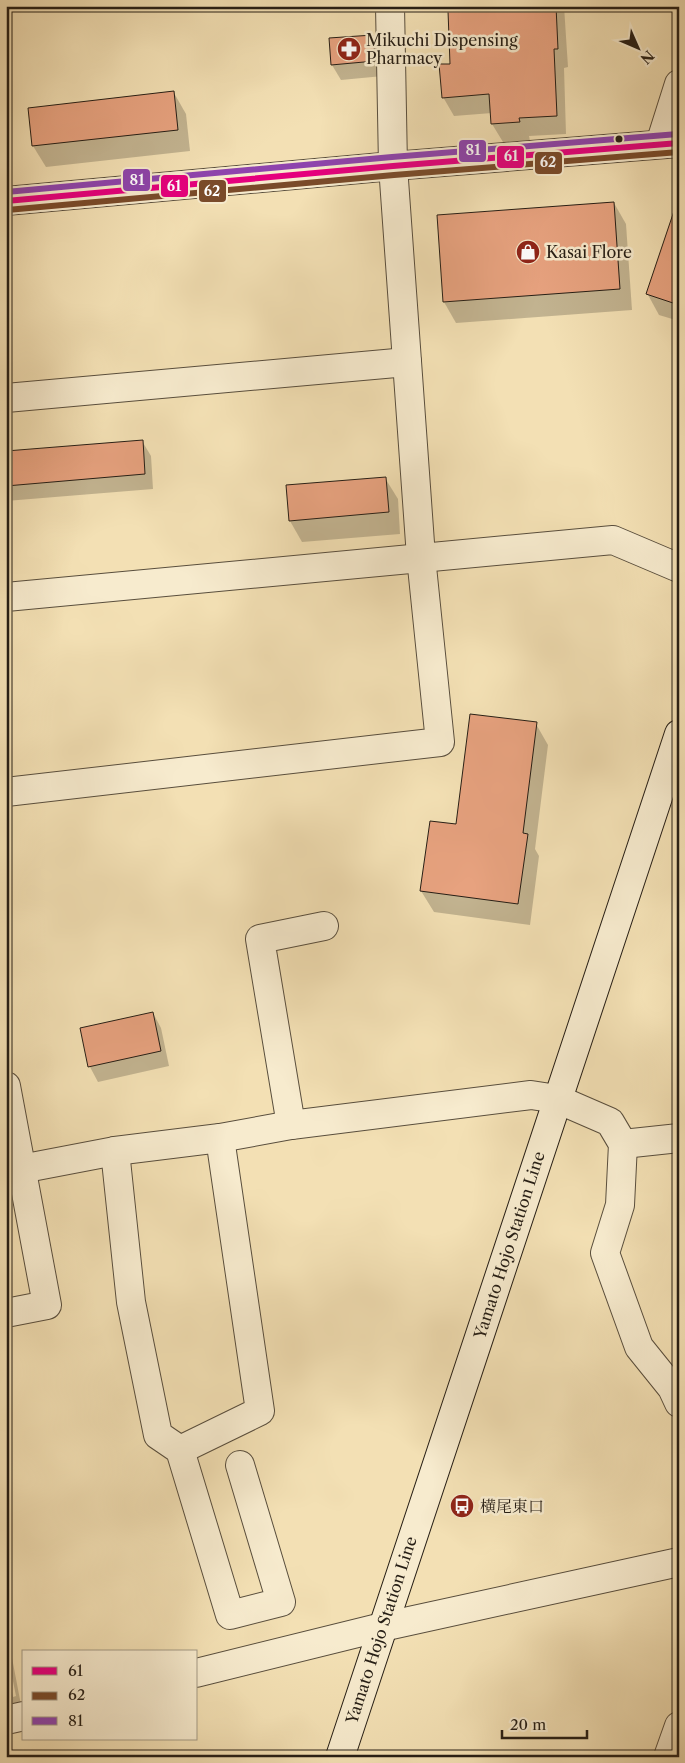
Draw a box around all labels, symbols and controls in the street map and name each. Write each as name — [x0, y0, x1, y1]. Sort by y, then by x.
north arrow — [612, 22, 662, 72]
place label: Mikuchi Dispensing Pharmacy — [366, 30, 518, 68]
pharmacy icon: Mikuchi Dispensing Pharmacy — [336, 36, 362, 62]
text: N — [637, 47, 658, 68]
unlabelled marker — [614, 134, 624, 144]
line badge: 81 — [458, 139, 487, 163]
text: 81 — [466, 141, 481, 159]
line badge: 61 — [496, 145, 525, 169]
text: 61 — [504, 147, 519, 165]
line badge: 62 — [534, 151, 563, 175]
text: 62 — [540, 153, 556, 171]
line badge: 81 — [122, 168, 151, 192]
text: 81 — [130, 171, 145, 189]
line badge: 61 — [160, 174, 189, 198]
text: 61 — [167, 177, 182, 195]
line badge: 62 — [198, 179, 227, 203]
text: 62 — [204, 182, 220, 200]
shop icon: Kasai Flore — [515, 239, 541, 265]
place label: Kasai Flore — [546, 242, 632, 262]
street label: Yamato Hojo Station Line — [469, 1149, 549, 1342]
bus stop icon: 横尾東口 — [449, 1493, 475, 1519]
place label: 横尾東口 — [480, 1496, 544, 1516]
street label: Yamato Hojo Station Line — [341, 1534, 421, 1727]
legend — [22, 1650, 198, 1740]
text: 61 — [68, 1661, 84, 1680]
text: 62 — [68, 1685, 85, 1704]
scale bar — [502, 1708, 588, 1740]
text: 81 — [68, 1711, 84, 1730]
text: 20 m — [510, 1715, 546, 1734]

